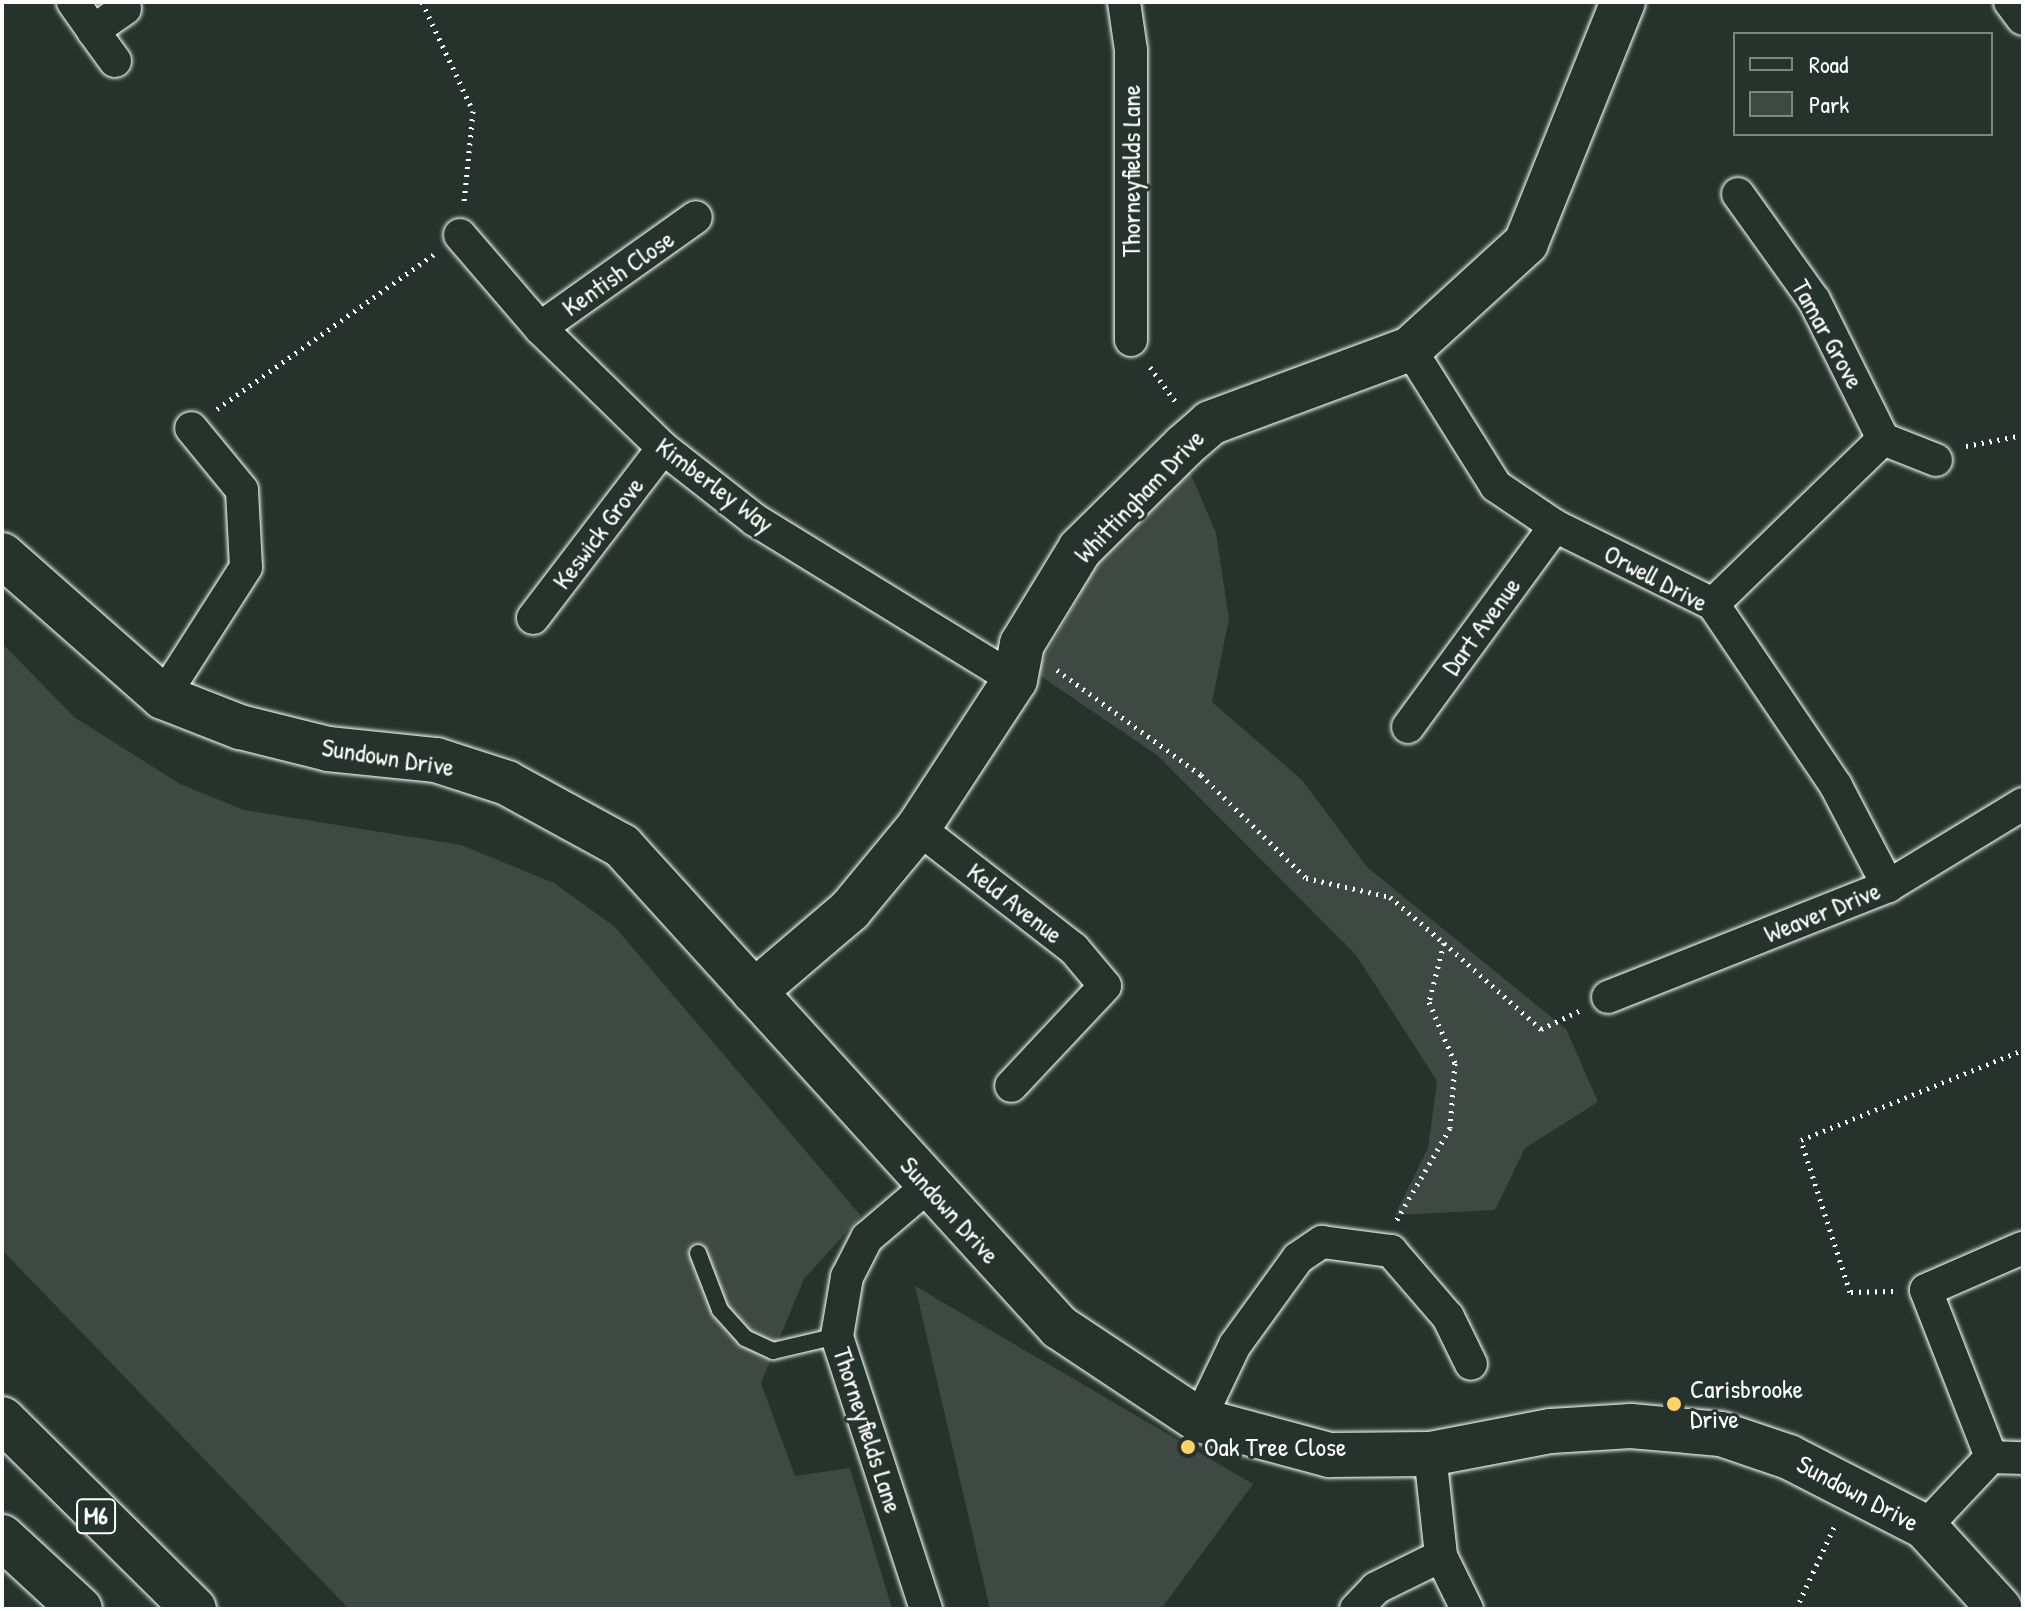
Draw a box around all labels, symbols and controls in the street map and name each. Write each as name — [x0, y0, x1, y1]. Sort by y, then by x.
legend — [1733, 32, 1993, 136]
text: Road — [1809, 48, 1848, 80]
street label: Thorneyfields Lane — [1115, 85, 1147, 257]
text: Park — [1809, 88, 1849, 120]
street label: Kentish Close — [556, 223, 680, 323]
street label: Tamar Grove — [1785, 274, 1871, 394]
street label: Whittingham Drive — [1068, 423, 1210, 569]
street label: Kimberley Way — [650, 431, 780, 539]
street label: Keswick Grove — [546, 471, 650, 595]
street label: Orwell Drive — [1599, 538, 1713, 618]
street label: Dart Avenue — [1435, 571, 1527, 681]
street label: Sundown Drive — [320, 731, 456, 783]
street label: Keld Avenue — [961, 856, 1069, 950]
street label: Weaver Drive — [1759, 875, 1885, 949]
street label: Sundown Drive — [894, 1150, 1006, 1270]
street label: Thorneyfields Lane — [827, 1343, 909, 1517]
place label: Carisbrooke Drive — [1690, 1373, 1803, 1434]
marker: Carisbrooke Drive — [1665, 1395, 1683, 1413]
place label: Oak Tree Close — [1204, 1431, 1346, 1463]
marker: Oak Tree Close — [1179, 1438, 1197, 1456]
street label: Sundown Drive — [1792, 1448, 1924, 1538]
road number: M6 — [76, 1496, 116, 1536]

